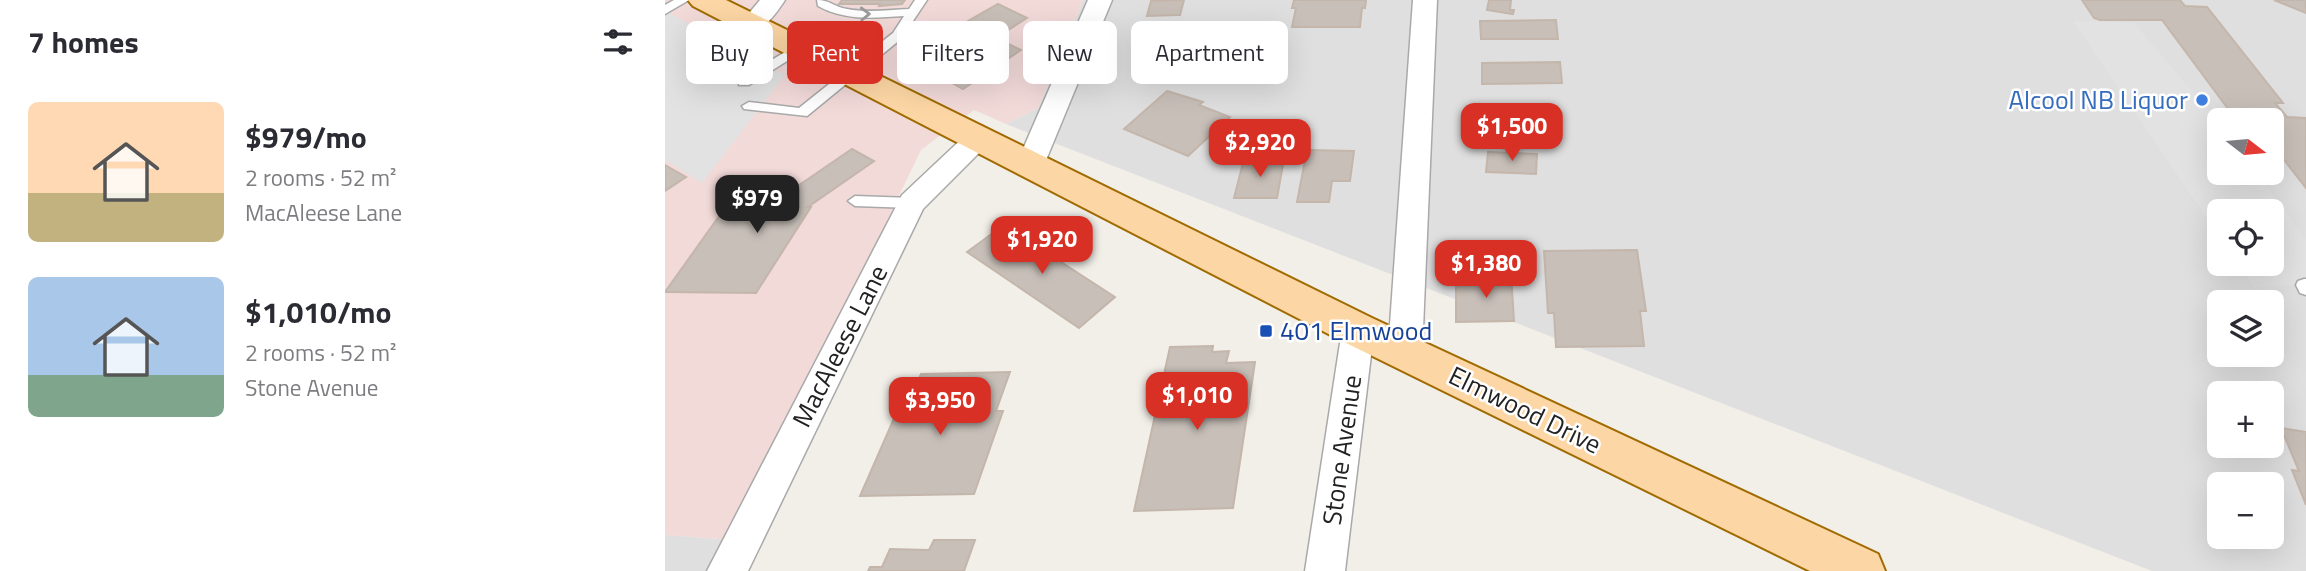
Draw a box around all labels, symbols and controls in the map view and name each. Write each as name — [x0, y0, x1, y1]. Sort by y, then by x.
one-way arrow — [859, 6, 870, 21]
text: 7 homes — [28, 19, 139, 65]
chip: Buy — [686, 21, 773, 84]
chip: Rent — [787, 21, 883, 84]
chip: Filters — [897, 21, 1009, 84]
chip: New — [1023, 21, 1117, 84]
chip: Apartment — [1131, 21, 1288, 84]
icon: filters — [599, 23, 637, 61]
place label: Alcool NB Liquor — [2008, 80, 2188, 119]
marker: Alcool NB Liquor — [2194, 92, 2210, 108]
pin: $1,500 — [1455, 104, 1569, 163]
text: $1,500 — [1477, 108, 1547, 143]
north arrow — [2207, 108, 2284, 186]
map controls — [2207, 108, 2284, 549]
text: $979/mo — [245, 114, 367, 160]
pin: $2,920 — [1203, 120, 1317, 179]
text: $2,920 — [1225, 124, 1295, 159]
icon: home — [84, 130, 168, 214]
text: 2 rooms · 52 m² — [245, 160, 396, 195]
pin: $979 — [716, 176, 798, 235]
text: $979 — [731, 180, 783, 215]
text: MacAleese Lane — [245, 195, 402, 230]
button: locate — [2207, 199, 2284, 276]
pin: $1,920 — [985, 216, 1099, 276]
text: $1,920 — [1007, 221, 1077, 256]
pin: $1,380 — [1429, 240, 1543, 300]
text: $1,380 — [1451, 245, 1521, 280]
street label: MacAleese Lane — [782, 258, 897, 434]
text: $1,010/mo — [245, 289, 391, 335]
button: layers — [2207, 290, 2284, 367]
icon: home — [84, 305, 168, 389]
place label: 401 Elmwood — [1280, 311, 1432, 350]
marker: 401 Elmwood — [1258, 323, 1274, 339]
text: 2 rooms · 52 m² — [245, 335, 396, 370]
street label: Elmwood Drive — [1442, 356, 1608, 463]
text: Stone Avenue — [245, 370, 378, 405]
pin: $1,010 — [1140, 372, 1254, 432]
street label: Stone Avenue — [1312, 373, 1371, 527]
text: $1,010 — [1162, 377, 1232, 412]
pin: $3,950 — [883, 378, 997, 437]
button: + — [2207, 381, 2284, 458]
text: $3,950 — [905, 382, 975, 417]
button: − — [2207, 472, 2284, 549]

